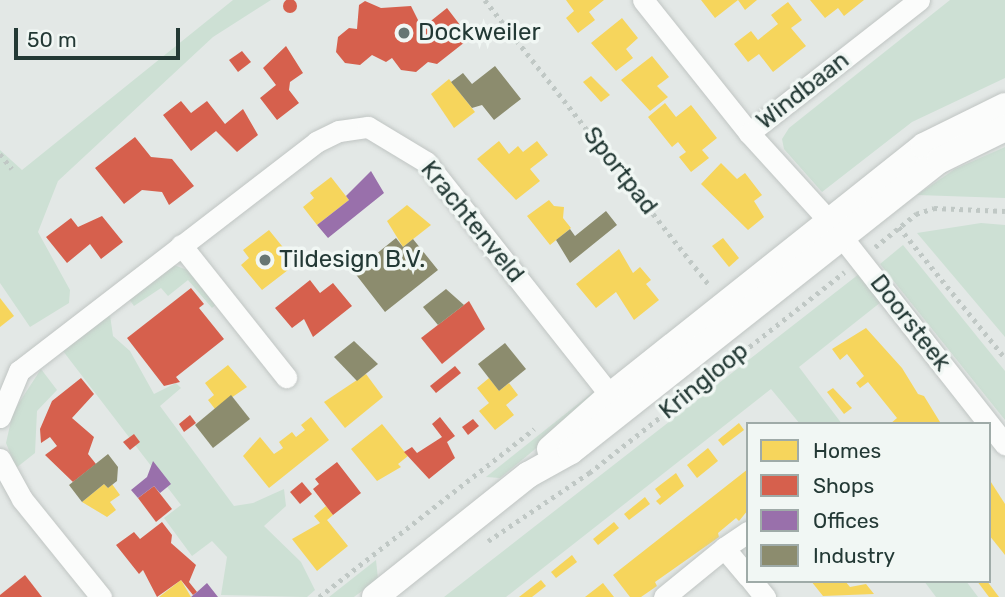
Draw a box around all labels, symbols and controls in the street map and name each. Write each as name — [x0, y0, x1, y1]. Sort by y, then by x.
scale bar — [18, 14, 184, 58]
place label: Dockweiler — [418, 19, 541, 47]
marker: Dockweiler — [396, 25, 412, 41]
text: 50 m — [27, 27, 77, 52]
street label: Windbaan — [751, 46, 855, 136]
street label: Sportpad — [577, 121, 663, 221]
street label: Krachtenveld — [414, 156, 530, 288]
place label: Tildesign B.V. — [279, 246, 425, 274]
marker: Tildesign B.V. — [257, 252, 273, 268]
street label: Doorsteek — [864, 269, 956, 377]
street label: Kringloop — [654, 336, 754, 426]
legend — [746, 422, 991, 583]
text: Homes — [813, 438, 881, 463]
text: Shops — [813, 473, 874, 498]
text: Offices — [813, 508, 879, 533]
text: Industry — [813, 543, 895, 568]

